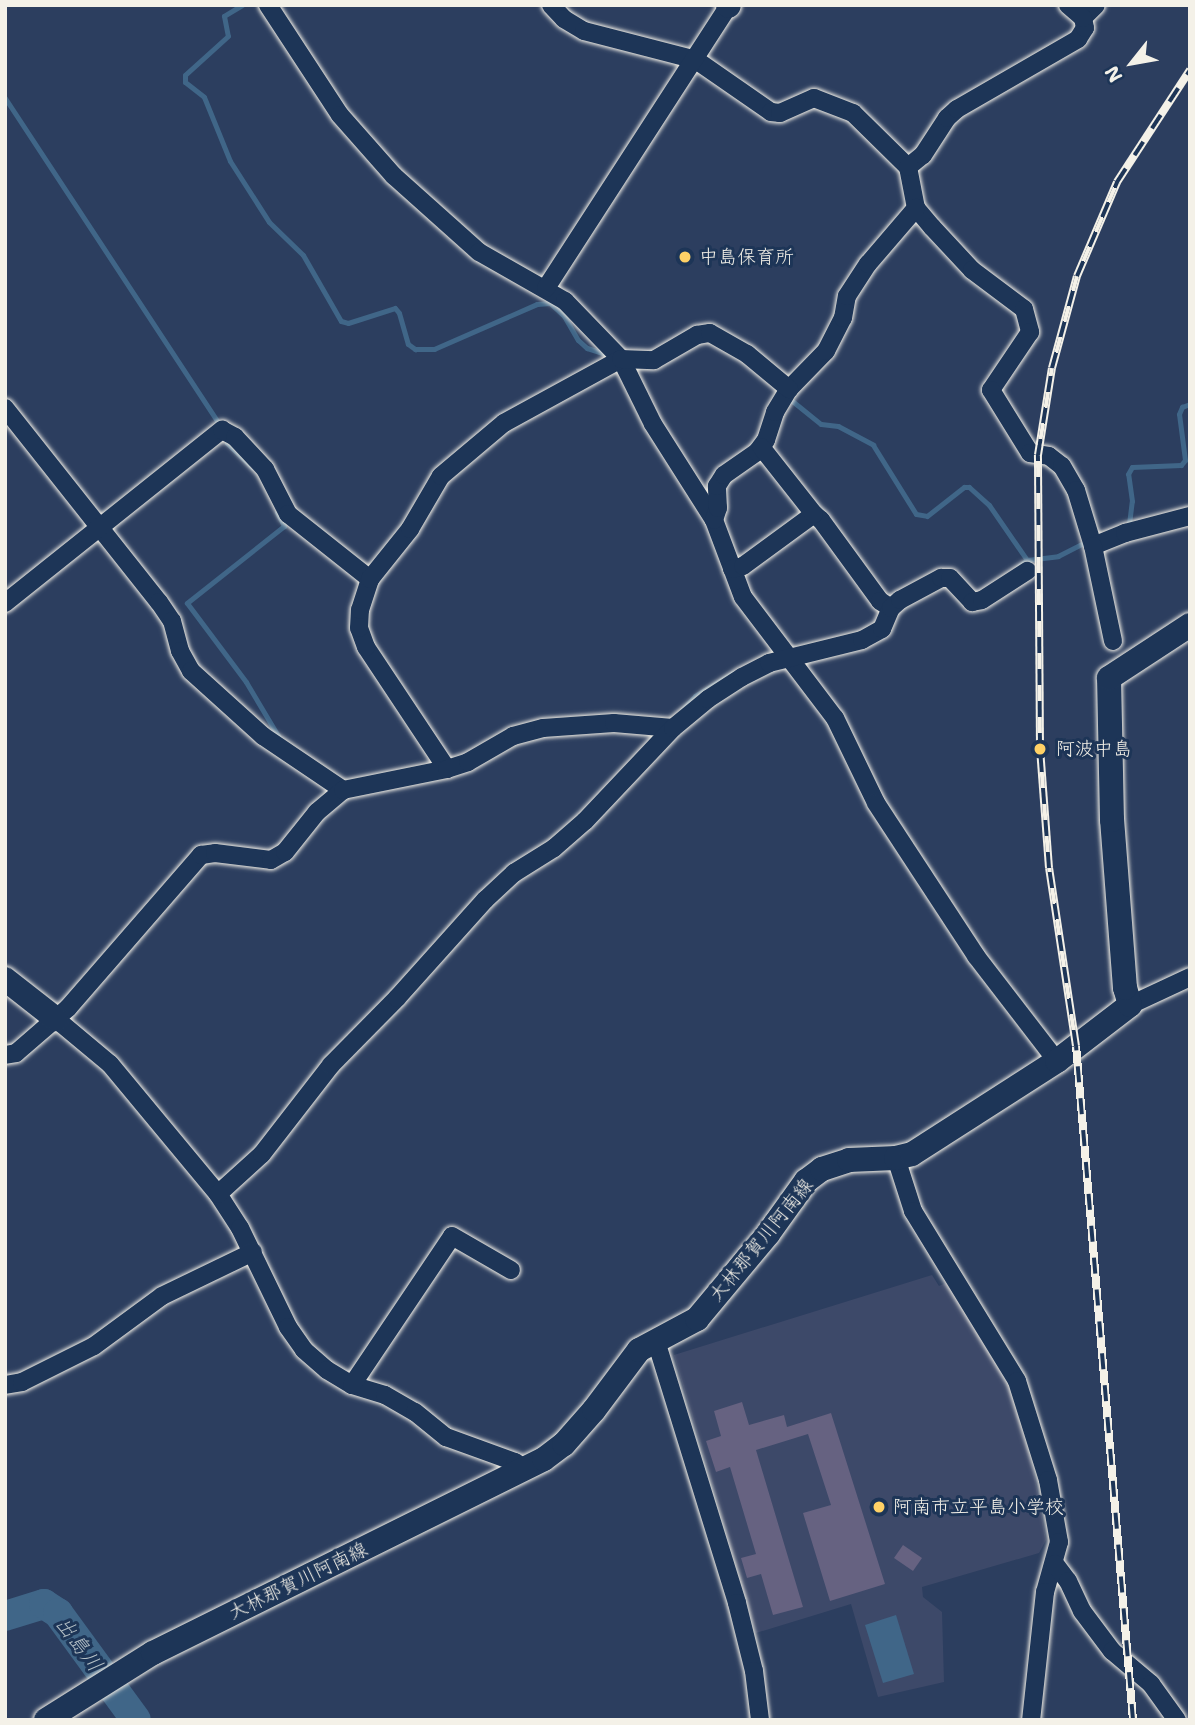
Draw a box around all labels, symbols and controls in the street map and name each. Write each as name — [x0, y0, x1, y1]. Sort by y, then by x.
north arrow — [1097, 28, 1167, 98]
text: N — [1099, 61, 1128, 87]
place label: 中島保育所 — [699, 246, 794, 268]
marker: 中島保育所 — [677, 249, 693, 265]
place label: 阿波中島 — [1056, 738, 1132, 760]
marker: 阿波中島 — [1030, 739, 1050, 759]
street label: 大林那賀川阿南線 — [704, 1174, 818, 1306]
place label: 阿南市立平島小学校 — [893, 1496, 1064, 1518]
marker: 阿南市立平島小学校 — [871, 1499, 887, 1515]
street label: 大林那賀川阿南線 — [225, 1537, 371, 1625]
water label: 出島川 — [50, 1611, 108, 1677]

